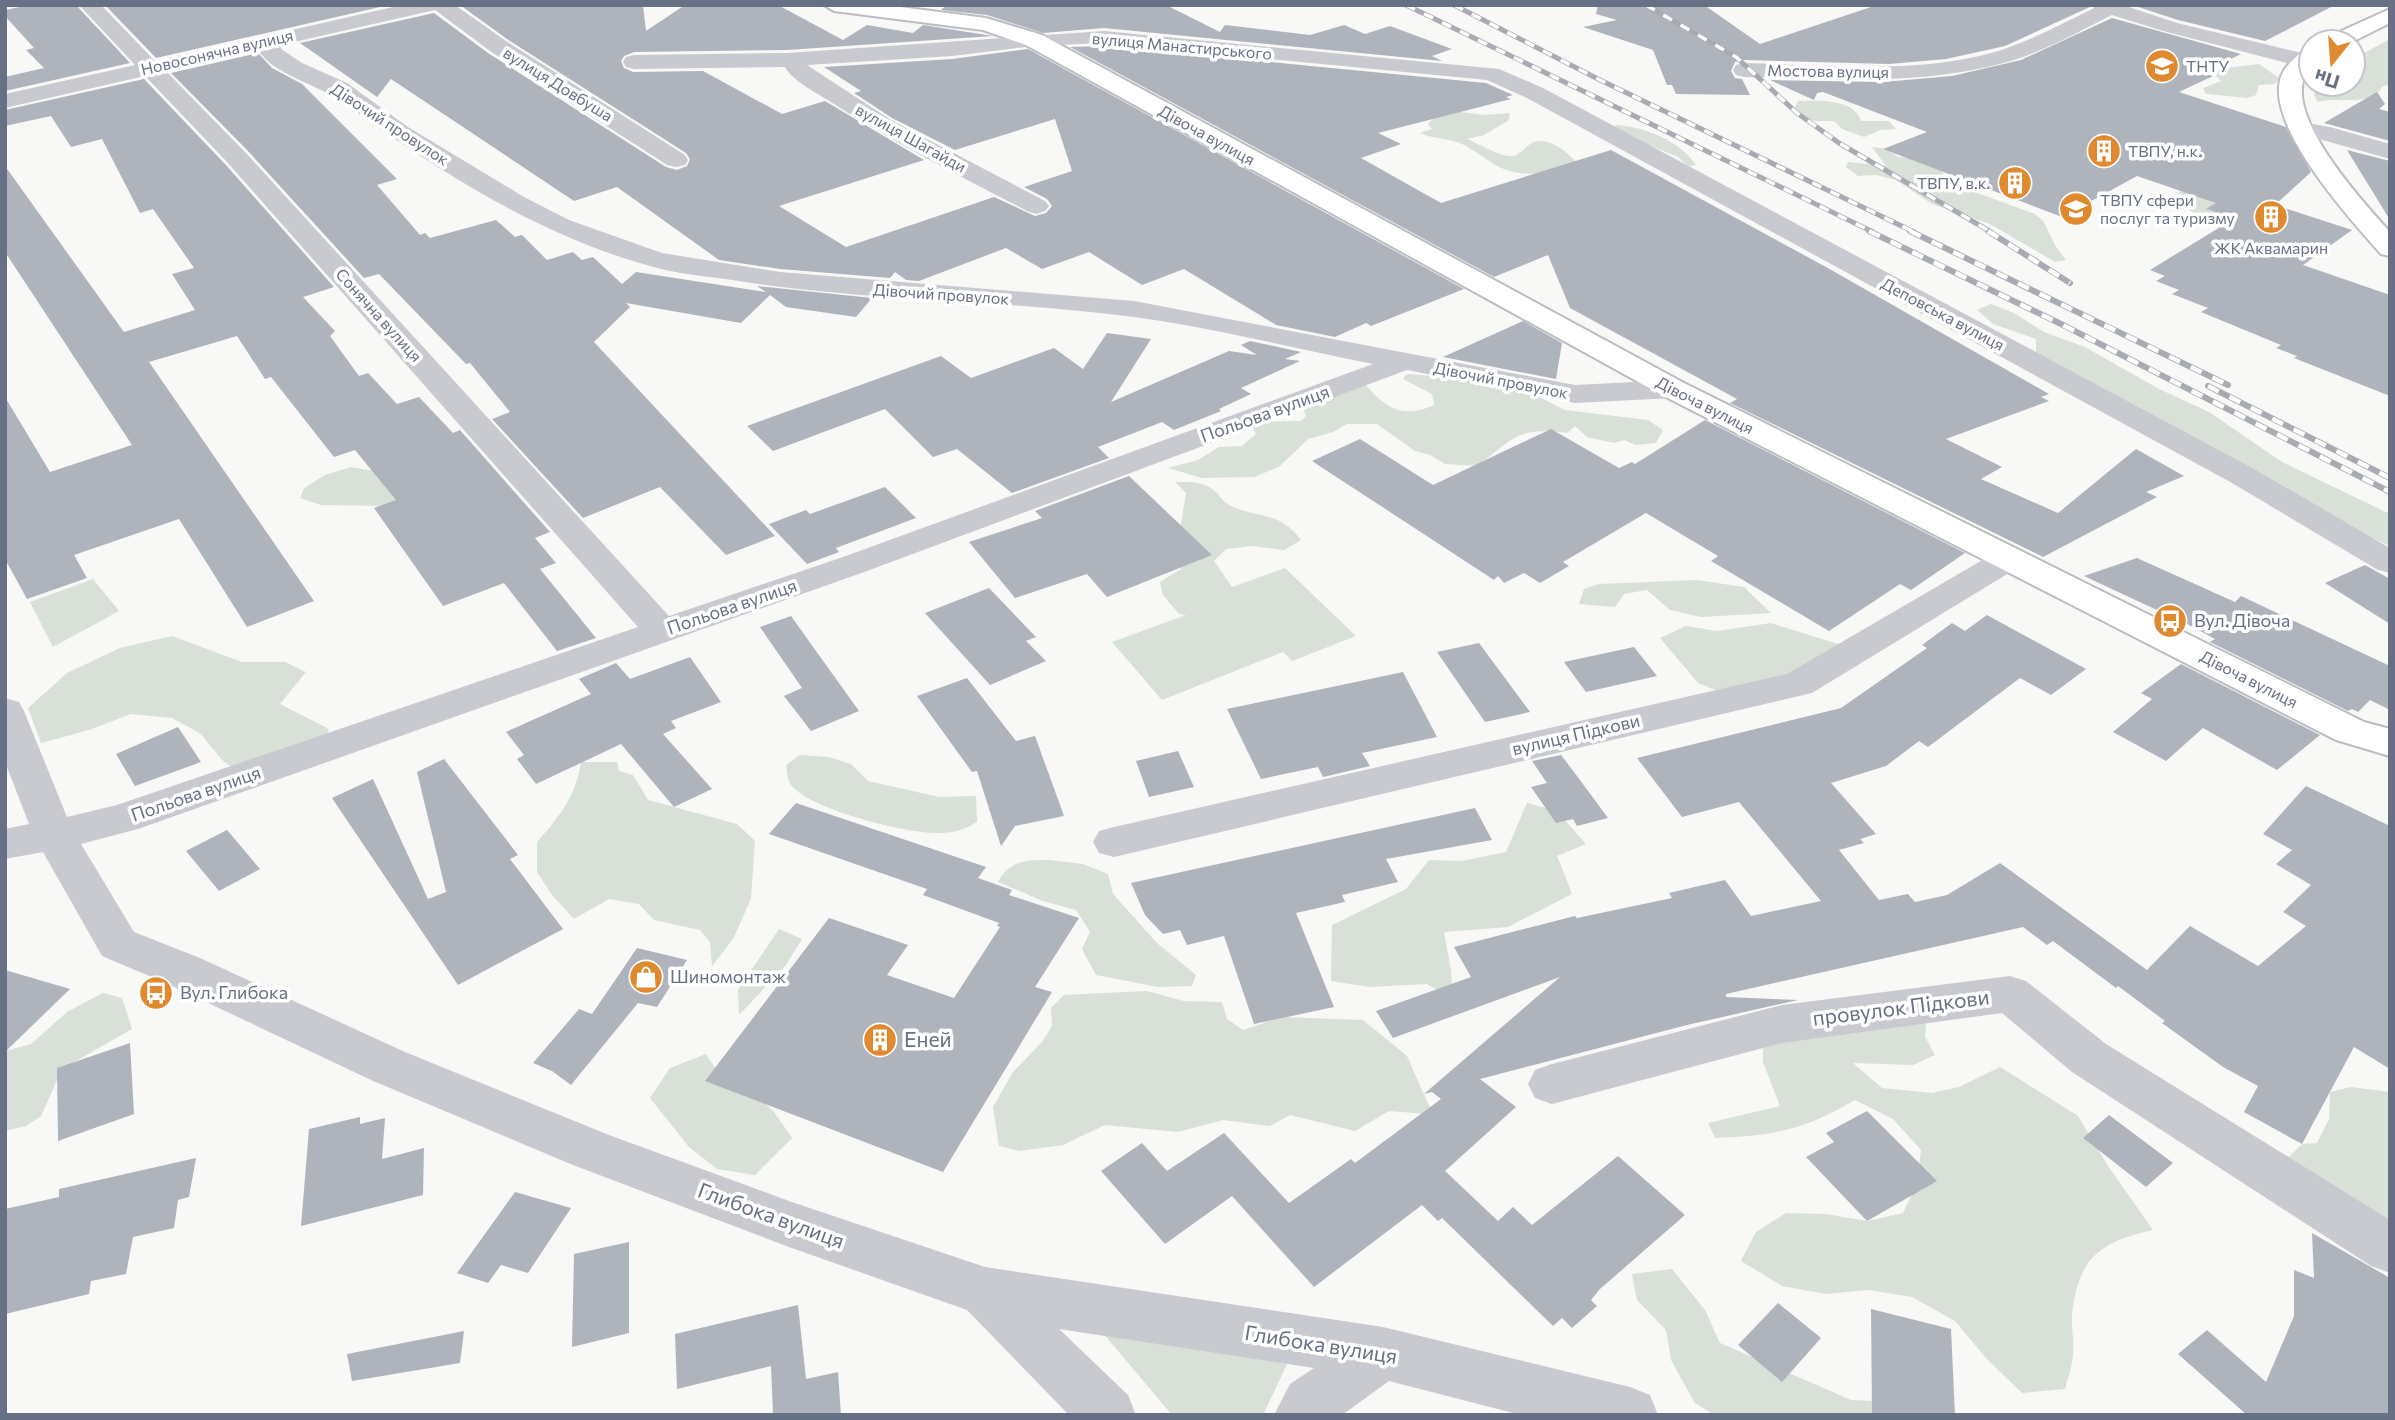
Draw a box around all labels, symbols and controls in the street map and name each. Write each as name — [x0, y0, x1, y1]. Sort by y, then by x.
street label: Новосонячна вулиця — [139, 25, 295, 78]
street label: вулиця Манастирського — [1091, 28, 1273, 63]
north arrow — [2297, 28, 2367, 98]
street label: вулиця Довбуша — [500, 42, 616, 125]
school or university icon: ТНТУ — [2143, 47, 2181, 85]
place label: ТНТУ — [2186, 56, 2230, 75]
street label: Мостова вулиця — [1767, 60, 1889, 81]
text: Пн — [2311, 65, 2342, 94]
street label: Дівочий провулок — [328, 79, 453, 169]
street label: вулиця Шагайди — [853, 99, 970, 176]
street label: Дівоча вулиця — [1156, 100, 1259, 169]
building icon: ТВПУ, н.к. — [2085, 132, 2123, 170]
place label: ТВПУ, н.к. — [2128, 141, 2202, 160]
building icon: ТВПУ, в.к. — [1996, 164, 2034, 202]
place label: ТВПУ, в.к. — [1917, 173, 1990, 192]
school or university icon: ТВПУ сфери послуг та туризму — [2057, 190, 2095, 228]
place label: ТВПУ сфери послуг та туризму — [2100, 190, 2235, 227]
building icon: ЖК Аквамарин — [2252, 198, 2290, 236]
place label: ЖК Аквамарин — [2214, 238, 2328, 257]
street label: Сонячна вулиця — [332, 264, 426, 365]
street label: Деповська вулиця — [1879, 273, 2008, 354]
street label: Дівочий провулок — [872, 279, 1010, 308]
street label: Дівочий провулок — [1432, 357, 1570, 402]
street label: Дівоча вулиця — [1653, 372, 1757, 437]
street label: Польова вулиця — [1197, 380, 1332, 447]
street label: Польова вулиця — [664, 574, 799, 639]
bus stop icon: Вул. Дівоча — [2151, 602, 2189, 640]
place label: Вул. Дівоча — [2194, 609, 2290, 631]
street label: Дівоча вулиця — [2197, 646, 2301, 711]
street label: вулиця Підкови — [1510, 709, 1642, 759]
street label: Польова вулиця — [128, 761, 263, 826]
shop icon: Шиномонтаж — [627, 958, 665, 996]
place label: Шиномонтаж — [670, 965, 786, 987]
bus stop icon: Вул. Глибока — [137, 974, 175, 1012]
place label: Вул. Глибока — [180, 981, 288, 1003]
street label: провулок Підкови — [1811, 983, 1991, 1030]
building icon: Еней — [861, 1021, 899, 1059]
place label: Еней — [904, 1026, 952, 1051]
street label: Глибока вулиця — [695, 1176, 848, 1253]
street label: Глибока вулиця — [1243, 1319, 1399, 1368]

